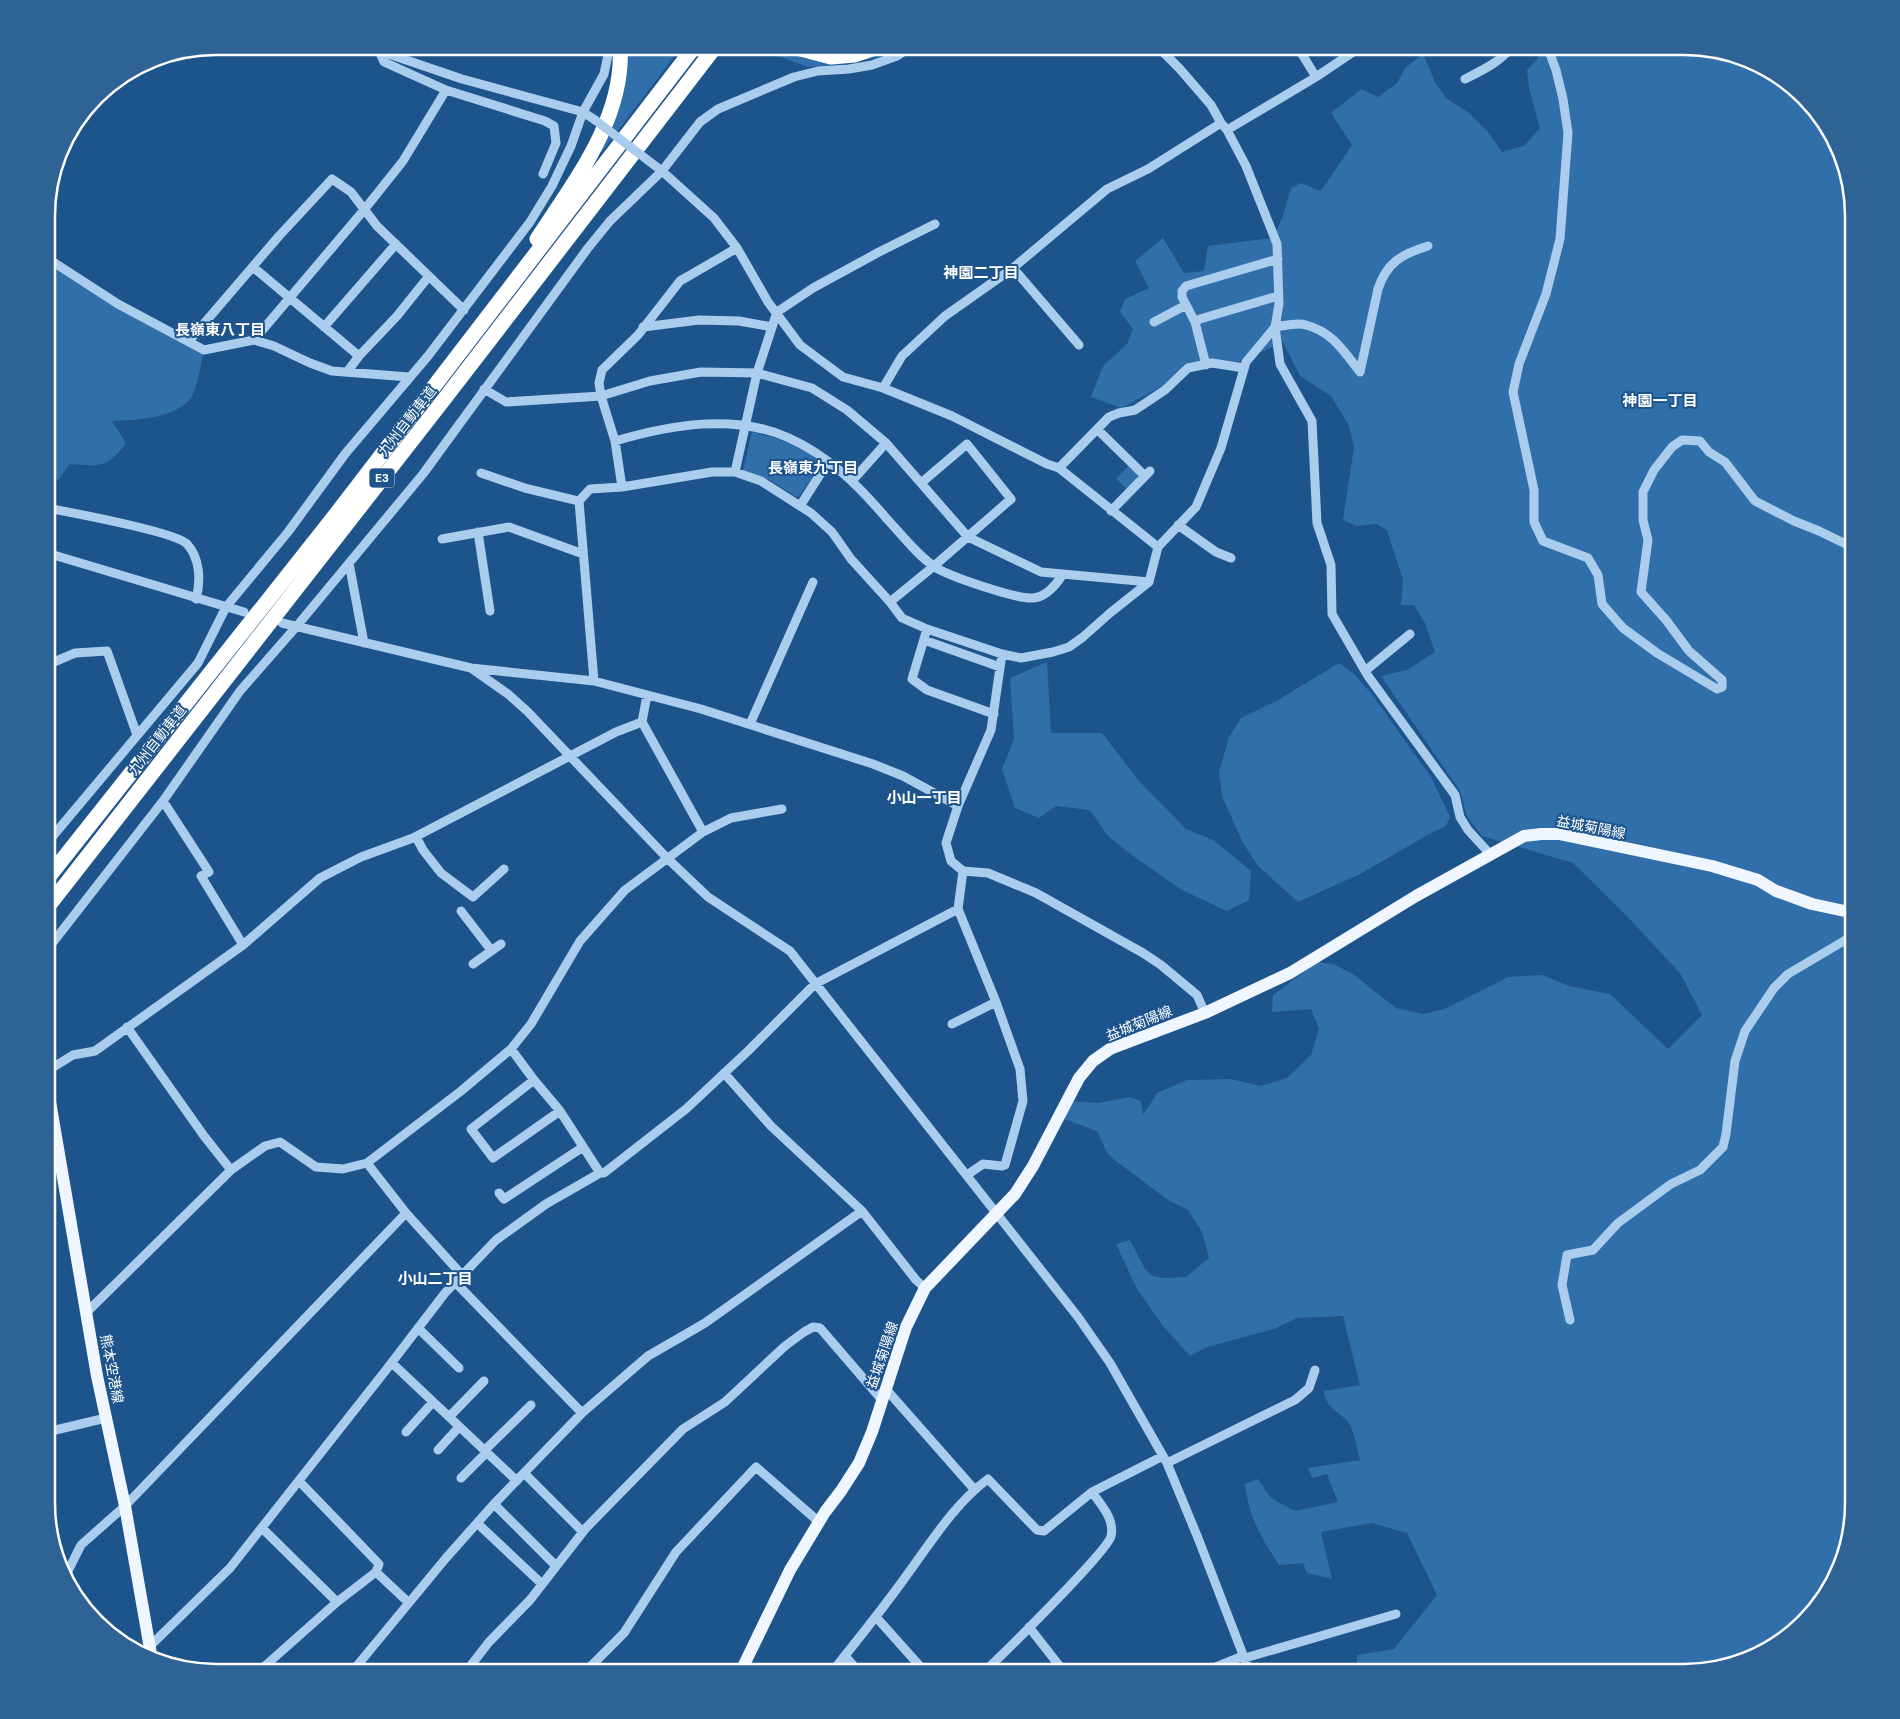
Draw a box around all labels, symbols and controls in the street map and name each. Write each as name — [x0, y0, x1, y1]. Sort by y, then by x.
district label: 神園二丁目 — [942, 263, 1019, 283]
district label: 長嶺東八丁目 — [175, 320, 265, 340]
street label: 九州自動車道 — [374, 382, 440, 460]
district label: 神園一丁目 — [1621, 391, 1698, 411]
district label: 長嶺東九丁目 — [768, 458, 858, 478]
road number: E3 — [370, 468, 394, 488]
street label: 九州自動車道 — [124, 701, 190, 779]
district label: 小山一丁目 — [886, 788, 962, 808]
street label: 益城菊陽線 — [1555, 811, 1627, 843]
street label: 益城菊陽線 — [1103, 1002, 1175, 1044]
district label: 小山二丁目 — [397, 1269, 473, 1289]
street label: 益城菊陽線 — [862, 1319, 902, 1391]
street label: 熊本空港線 — [96, 1333, 128, 1405]

